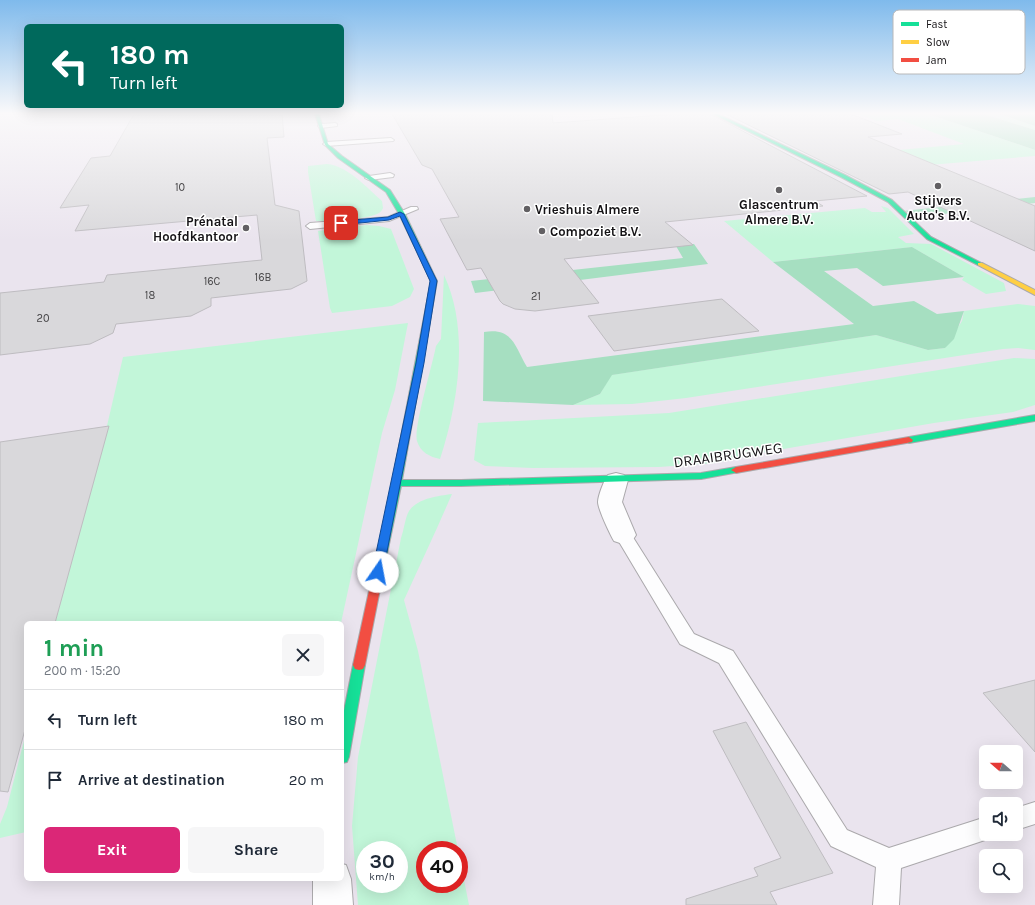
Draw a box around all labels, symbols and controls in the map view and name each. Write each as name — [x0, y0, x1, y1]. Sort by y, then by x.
legend — [893, 10, 1025, 74]
text: Fast — [926, 18, 947, 31]
text: Slow — [926, 36, 950, 49]
text: 180 m — [110, 38, 189, 71]
icon: left — [44, 40, 96, 92]
text: Jam — [926, 54, 947, 67]
text: Turn left — [110, 72, 178, 94]
house number: 10 — [175, 181, 185, 194]
marker: Stijvers Auto's B.V. — [933, 181, 943, 191]
marker: Glascentrum Almere B.V. — [774, 185, 784, 195]
place label: Stijvers Auto's B.V. — [906, 193, 970, 223]
place label: Glascentrum Almere B.V. — [739, 197, 819, 227]
place label: Vrieshuis Almere — [535, 202, 640, 217]
marker: Vrieshuis Almere — [522, 204, 532, 214]
pin — [324, 206, 358, 240]
icon: arrive — [330, 212, 352, 234]
place label: Prénatal Hoofdkantoor — [153, 214, 239, 244]
marker: Prénatal Hoofdkantoor — [241, 223, 251, 233]
place label: Compoziet B.V. — [550, 224, 641, 239]
marker: Compoziet B.V. — [537, 226, 547, 236]
house number: 16B — [255, 271, 272, 284]
house number: 16C — [204, 275, 221, 288]
house number: 18 — [145, 289, 155, 302]
house number: 21 — [531, 290, 541, 303]
house number: 20 — [37, 312, 49, 325]
street label: DRAAIBRUGWEG — [672, 438, 784, 472]
position arrow — [357, 551, 399, 593]
text: 1 min — [44, 634, 104, 662]
button: close — [282, 634, 324, 676]
text: 200 m · 15:20 — [44, 663, 121, 678]
icon: left — [44, 709, 66, 731]
text: Turn left — [78, 711, 137, 729]
text: 180 m — [283, 711, 324, 729]
north arrow — [979, 745, 1023, 789]
map controls — [979, 745, 1023, 893]
icon: arrive — [44, 769, 66, 791]
text: Arrive at destination — [78, 771, 225, 789]
text: 20 m — [289, 771, 324, 789]
button: sound — [979, 797, 1023, 841]
button: Exit — [44, 827, 180, 873]
button: Share — [188, 827, 324, 873]
speed limit sign: 40 — [416, 841, 468, 893]
button: search — [979, 849, 1023, 893]
text: 30 — [369, 850, 395, 873]
text: km/h — [369, 871, 395, 883]

